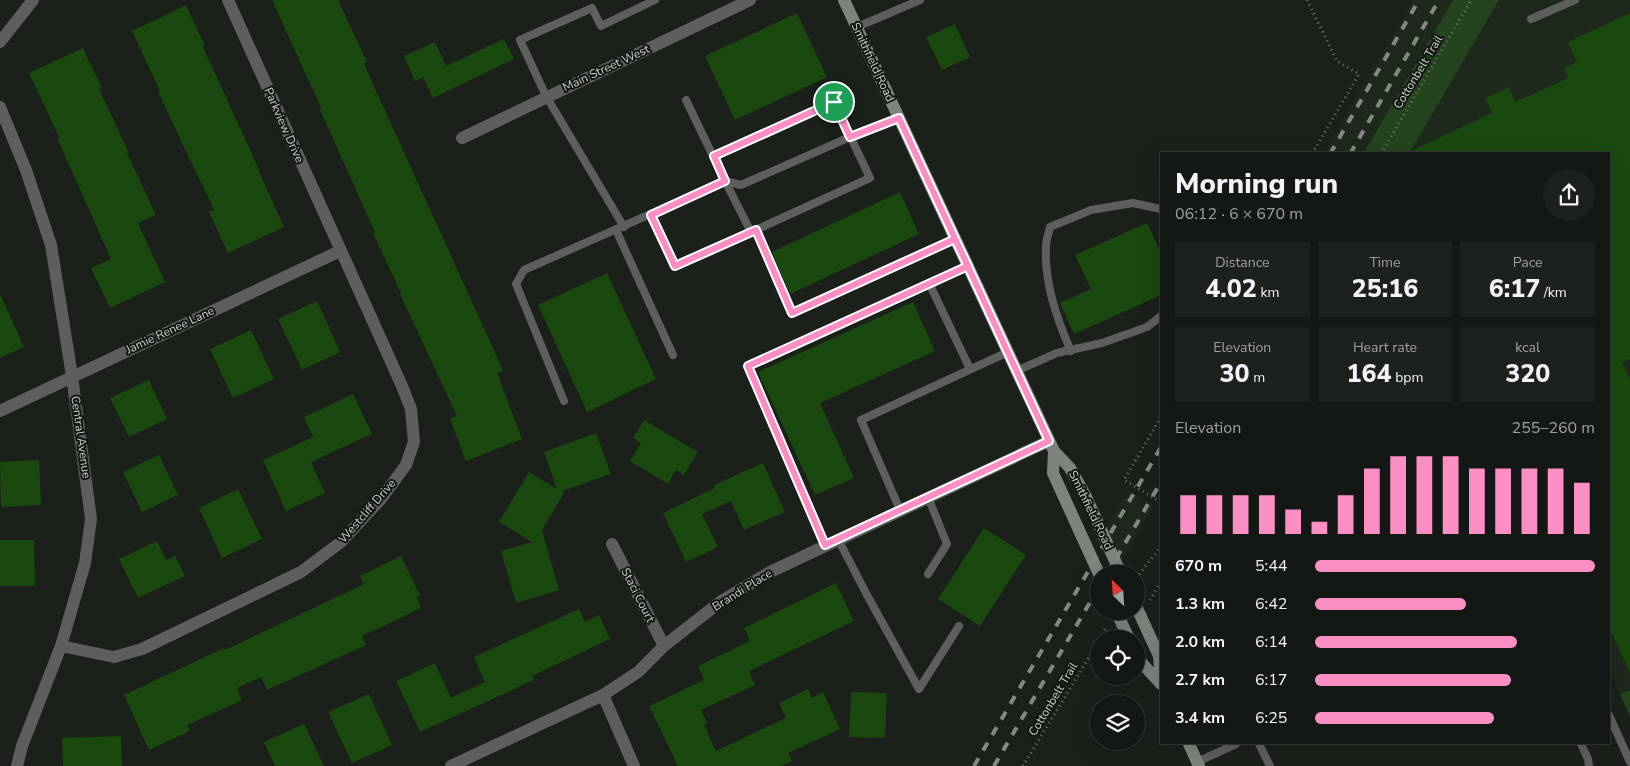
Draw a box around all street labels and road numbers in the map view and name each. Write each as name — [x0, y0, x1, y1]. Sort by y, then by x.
street label: Smithfield Road — [848, 20, 898, 104]
street label: Cottonbelt Trail — [1390, 32, 1447, 112]
street label: Main Street West — [560, 41, 653, 95]
street label: Parkview Drive — [260, 85, 308, 165]
street label: Jamie Renee Lane — [122, 303, 217, 358]
street label: Central Avenue — [67, 395, 95, 479]
street label: Smithfield Road — [1065, 468, 1117, 552]
street label: Westcliff Drive — [335, 476, 399, 546]
street label: Staci Court — [617, 565, 659, 626]
street label: Brandi Place — [709, 565, 775, 615]
street label: Cottonbelt Trail — [1025, 659, 1082, 739]

